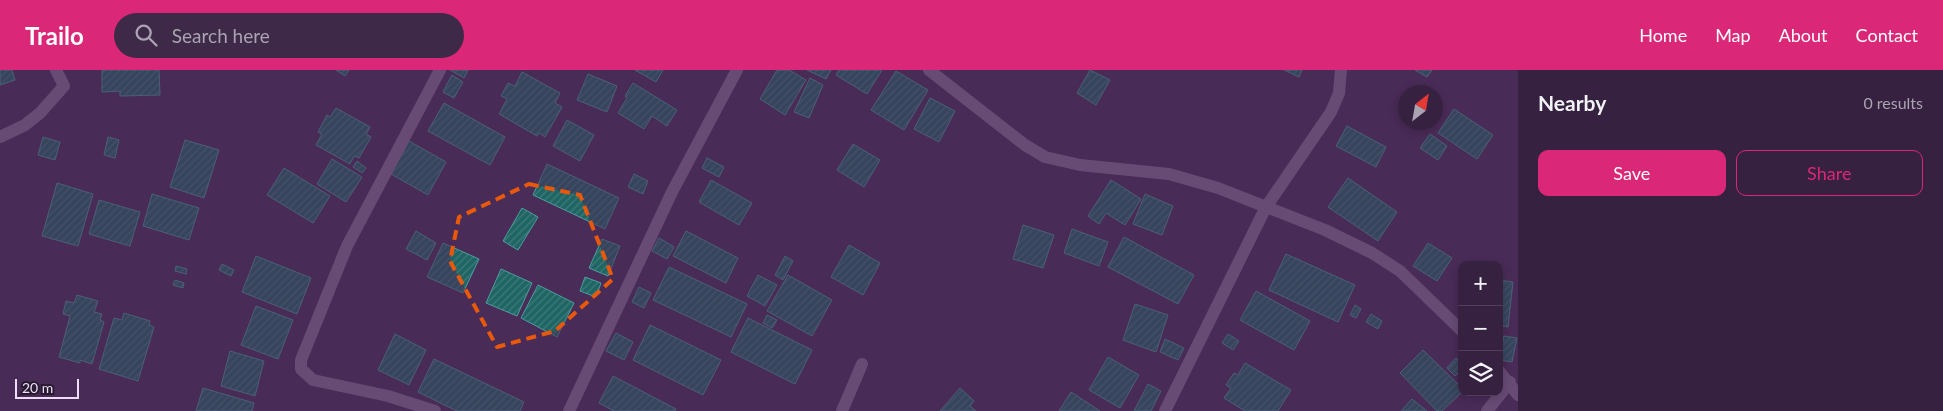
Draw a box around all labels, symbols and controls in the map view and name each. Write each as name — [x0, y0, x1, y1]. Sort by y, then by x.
search box — [114, 13, 464, 58]
text: Trailo — [25, 21, 84, 50]
icon: search — [132, 21, 160, 49]
text: Search here — [172, 24, 270, 47]
text: Home — [1639, 24, 1687, 46]
text: Map — [1715, 24, 1751, 46]
text: About — [1779, 24, 1828, 46]
text: Contact — [1856, 24, 1918, 46]
north arrow — [1398, 85, 1443, 130]
text: Nearby — [1538, 90, 1606, 115]
text: 0 results — [1863, 93, 1923, 112]
button: Save — [1538, 150, 1726, 196]
button: Share — [1736, 150, 1923, 196]
map controls — [1458, 261, 1503, 396]
button: + — [1458, 261, 1503, 306]
button: − — [1458, 306, 1503, 351]
button: layers — [1458, 351, 1503, 396]
scale bar — [15, 376, 79, 399]
text: 20 m — [22, 379, 53, 396]

